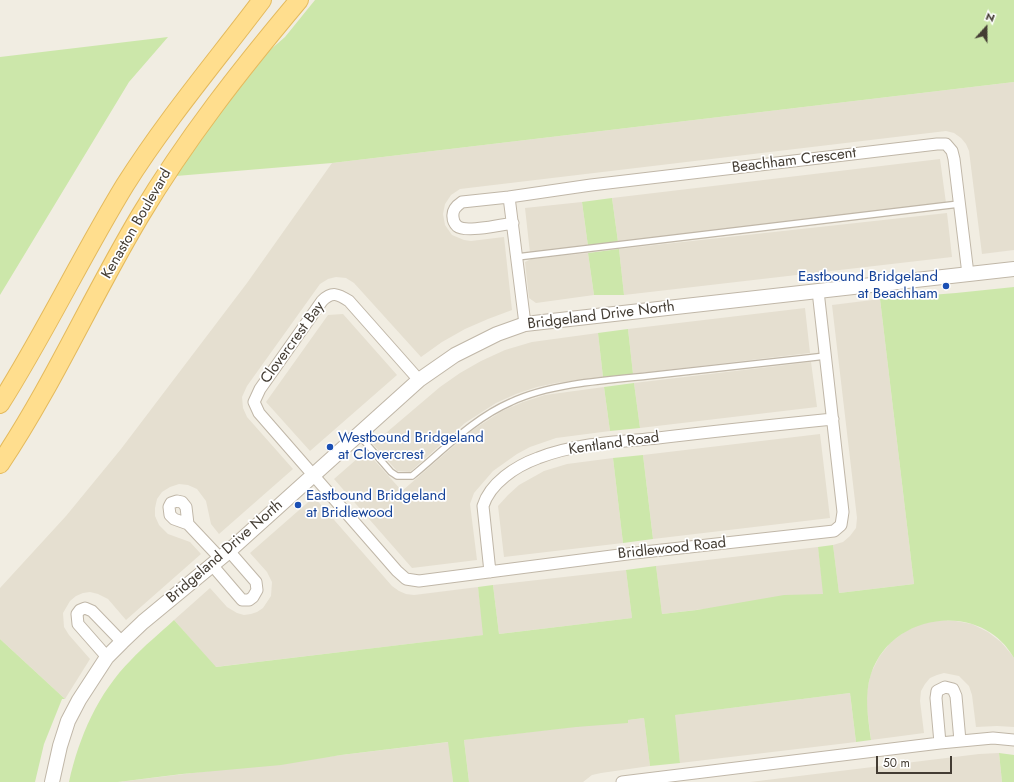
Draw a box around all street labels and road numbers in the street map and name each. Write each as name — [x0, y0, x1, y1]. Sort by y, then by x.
street label: Beachham Crescent — [731, 144, 857, 178]
street label: Kenaston Boulevard — [98, 166, 176, 282]
street label: Bridgeland Drive North — [526, 298, 676, 334]
street label: Clovercrest Bay — [257, 299, 329, 387]
street label: Kentland Road — [568, 429, 660, 459]
street label: Bridgeland Drive North — [163, 497, 287, 607]
street label: Bridlewood Road — [617, 534, 727, 564]

